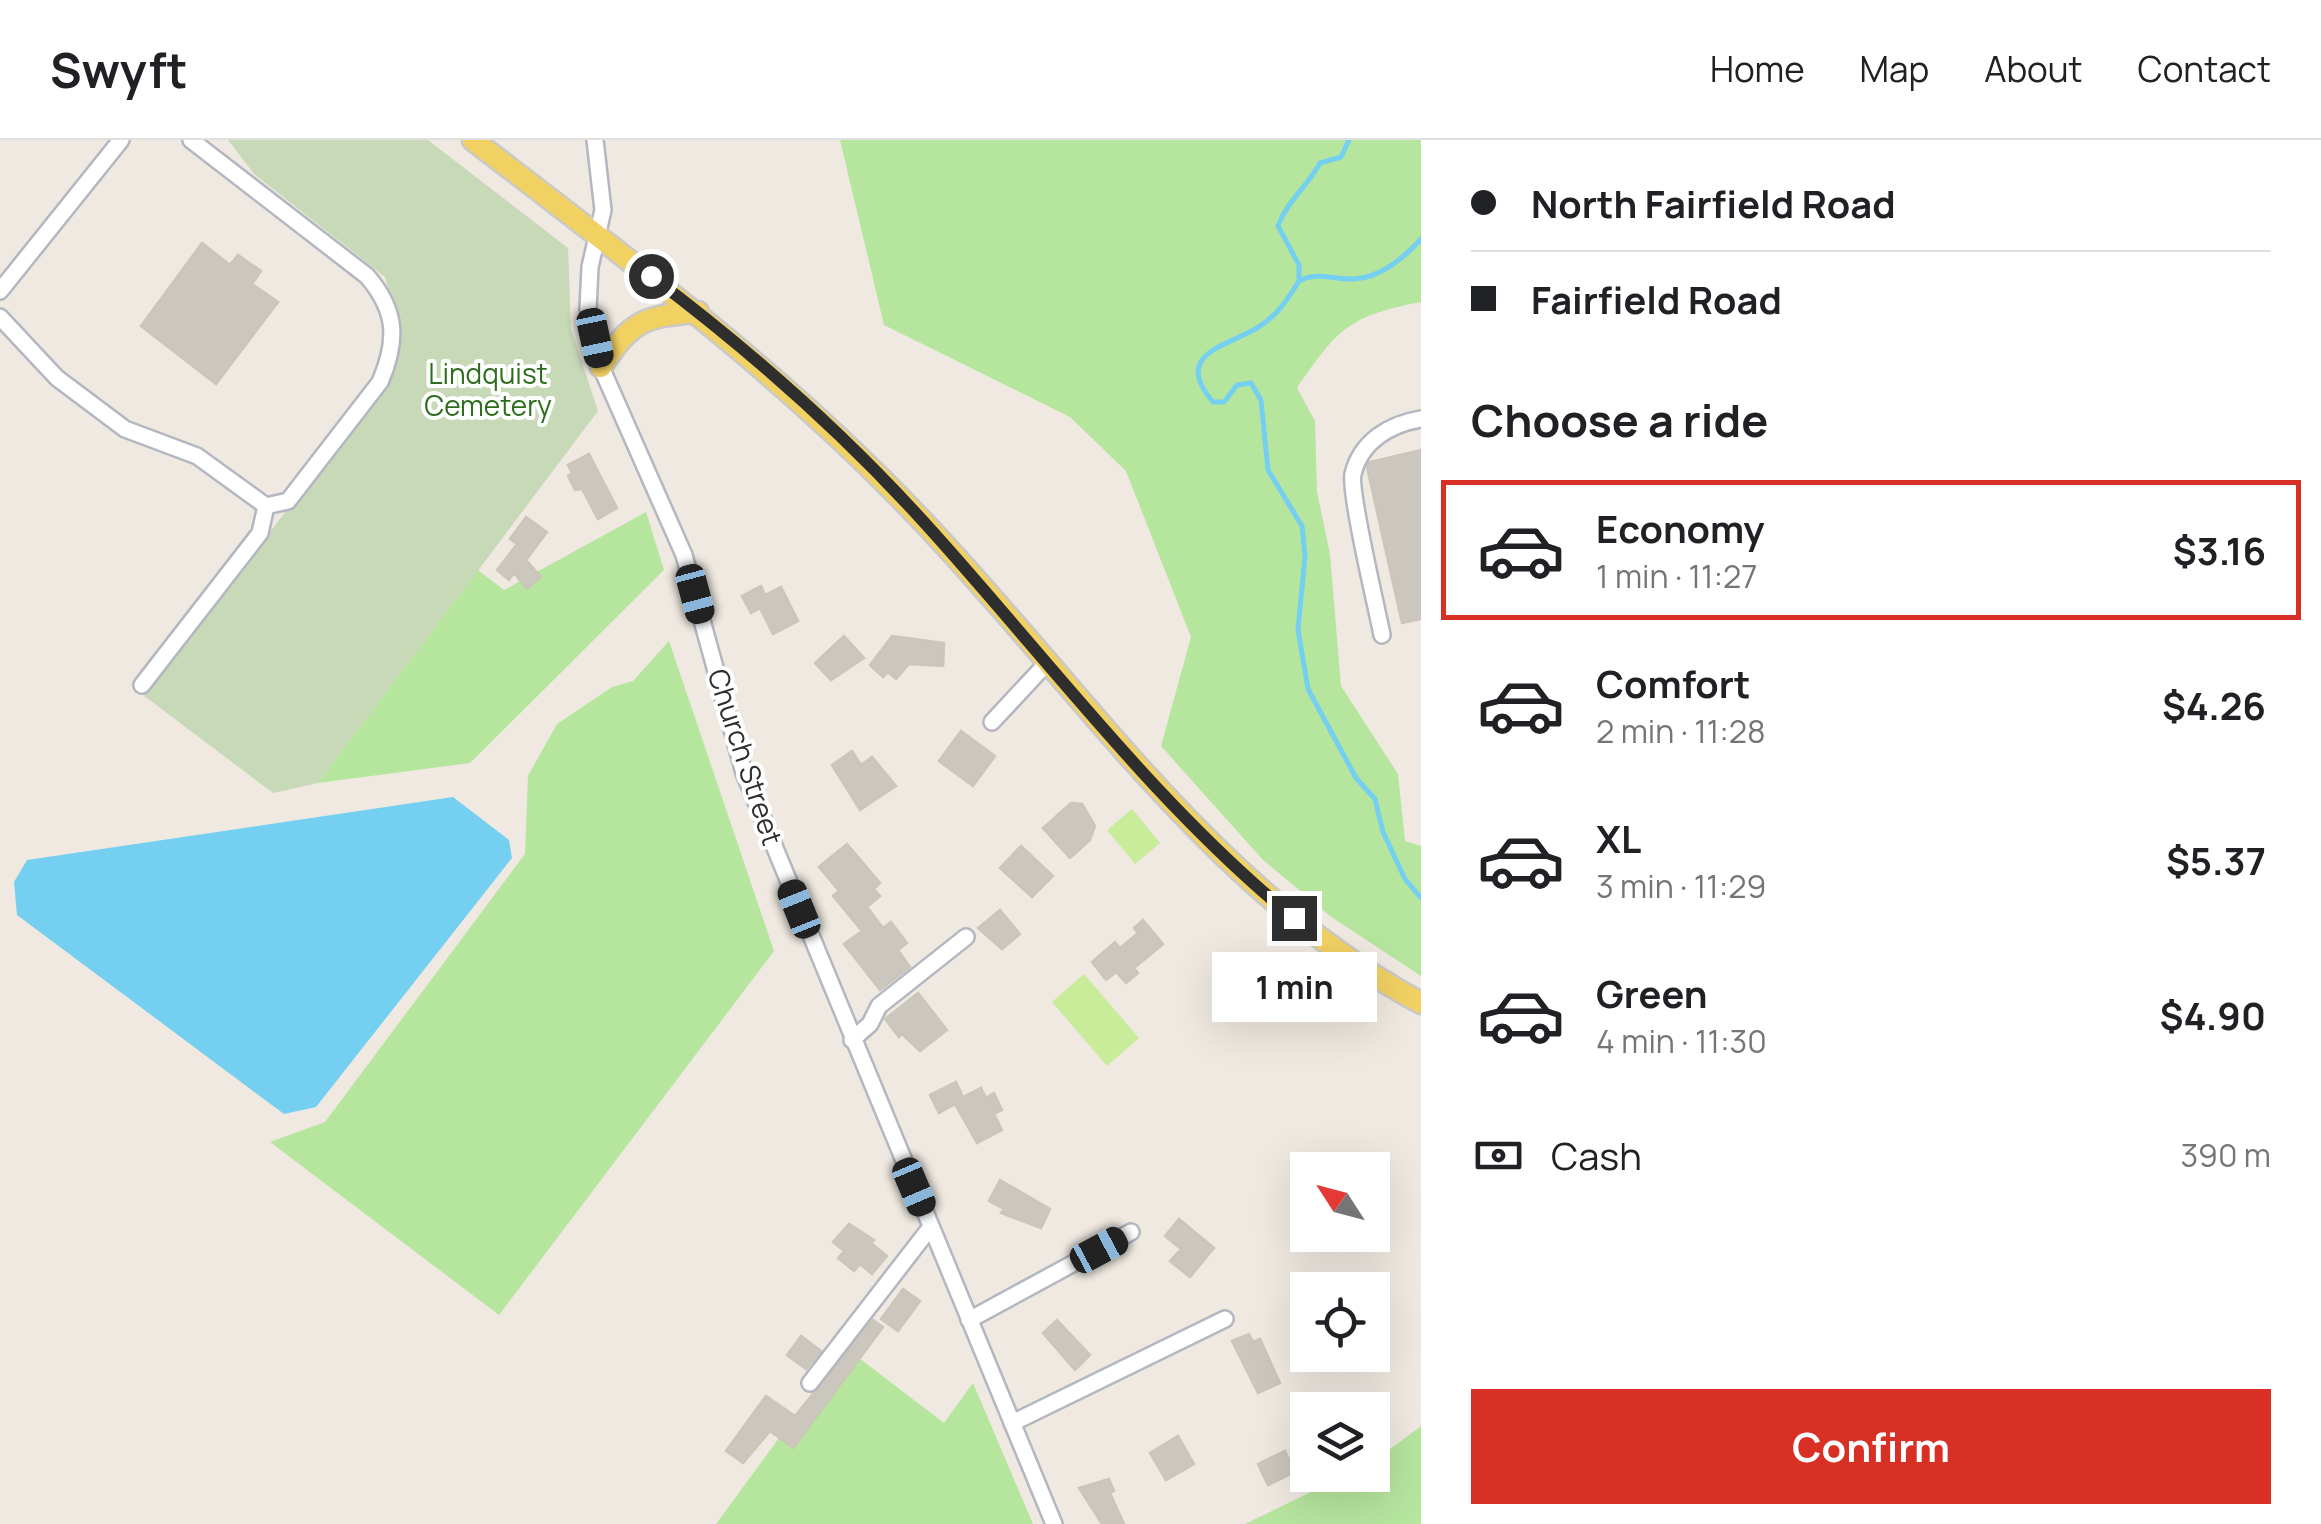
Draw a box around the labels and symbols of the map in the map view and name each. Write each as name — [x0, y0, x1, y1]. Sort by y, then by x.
route start — [629, 254, 674, 299]
car — [574, 306, 616, 370]
park label: Lindquist Cemetery — [424, 354, 552, 424]
car — [673, 561, 717, 627]
street label: Church Street — [700, 664, 792, 850]
car — [774, 876, 824, 942]
route end — [1272, 896, 1317, 941]
callout: 1 min — [1212, 953, 1376, 1023]
north arrow — [1290, 1152, 1390, 1252]
car — [888, 1154, 940, 1220]
car — [1065, 1223, 1133, 1277]

